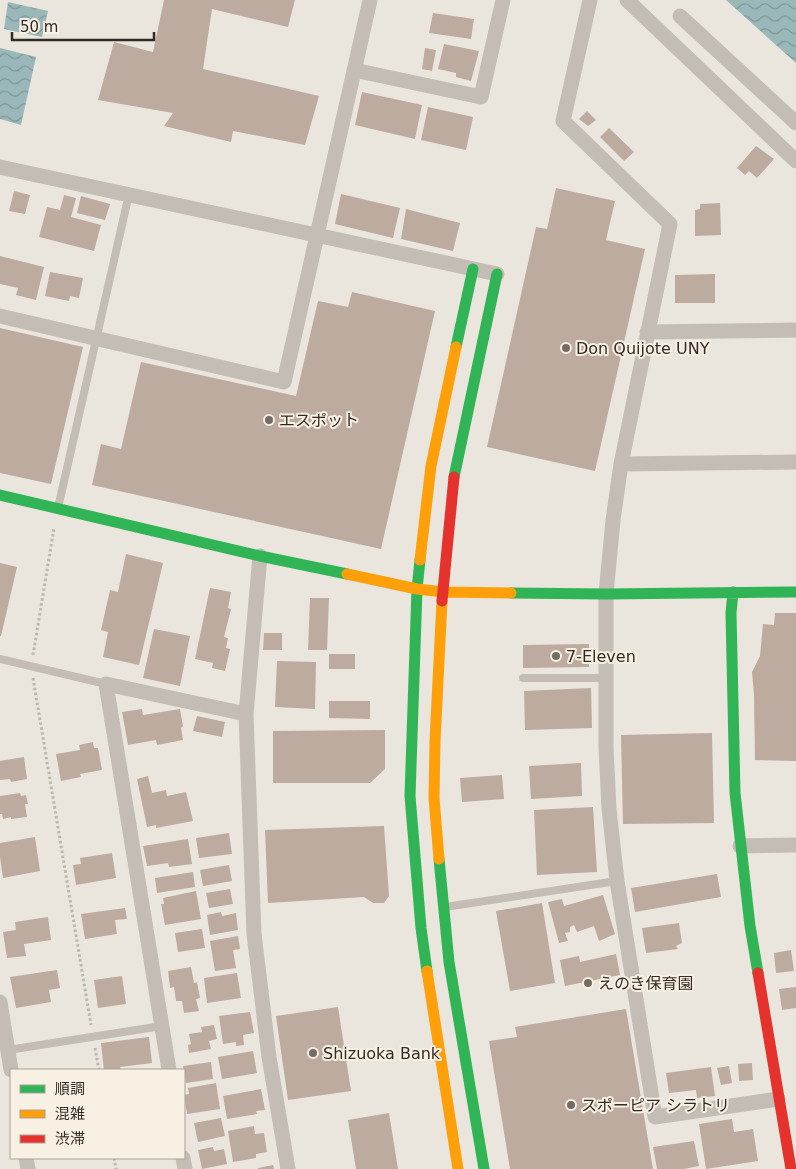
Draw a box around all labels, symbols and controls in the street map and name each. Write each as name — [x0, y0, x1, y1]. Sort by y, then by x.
scale bar — [12, 10, 155, 42]
text: 50 m — [20, 18, 58, 36]
place label: Don Quijote UNY — [576, 339, 710, 358]
marker: Don Quijote UNY — [560, 342, 572, 354]
place label: エスポット — [279, 411, 359, 430]
marker: エスポット — [263, 414, 275, 426]
place label: 7-Eleven — [566, 647, 636, 666]
marker: 7-Eleven — [550, 650, 562, 662]
place label: えのき保育園 — [598, 974, 694, 993]
marker: えのき保育園 — [582, 977, 594, 989]
place label: Shizuoka Bank — [323, 1044, 441, 1063]
marker: Shizuoka Bank — [307, 1047, 319, 1059]
legend — [10, 1069, 185, 1159]
text: 順調 — [55, 1080, 85, 1098]
place label: スポーピア シラトリ — [581, 1096, 730, 1115]
marker: スポーピア シラトリ — [565, 1099, 577, 1111]
text: 混雑 — [55, 1105, 85, 1123]
text: 渋滞 — [55, 1130, 85, 1148]

